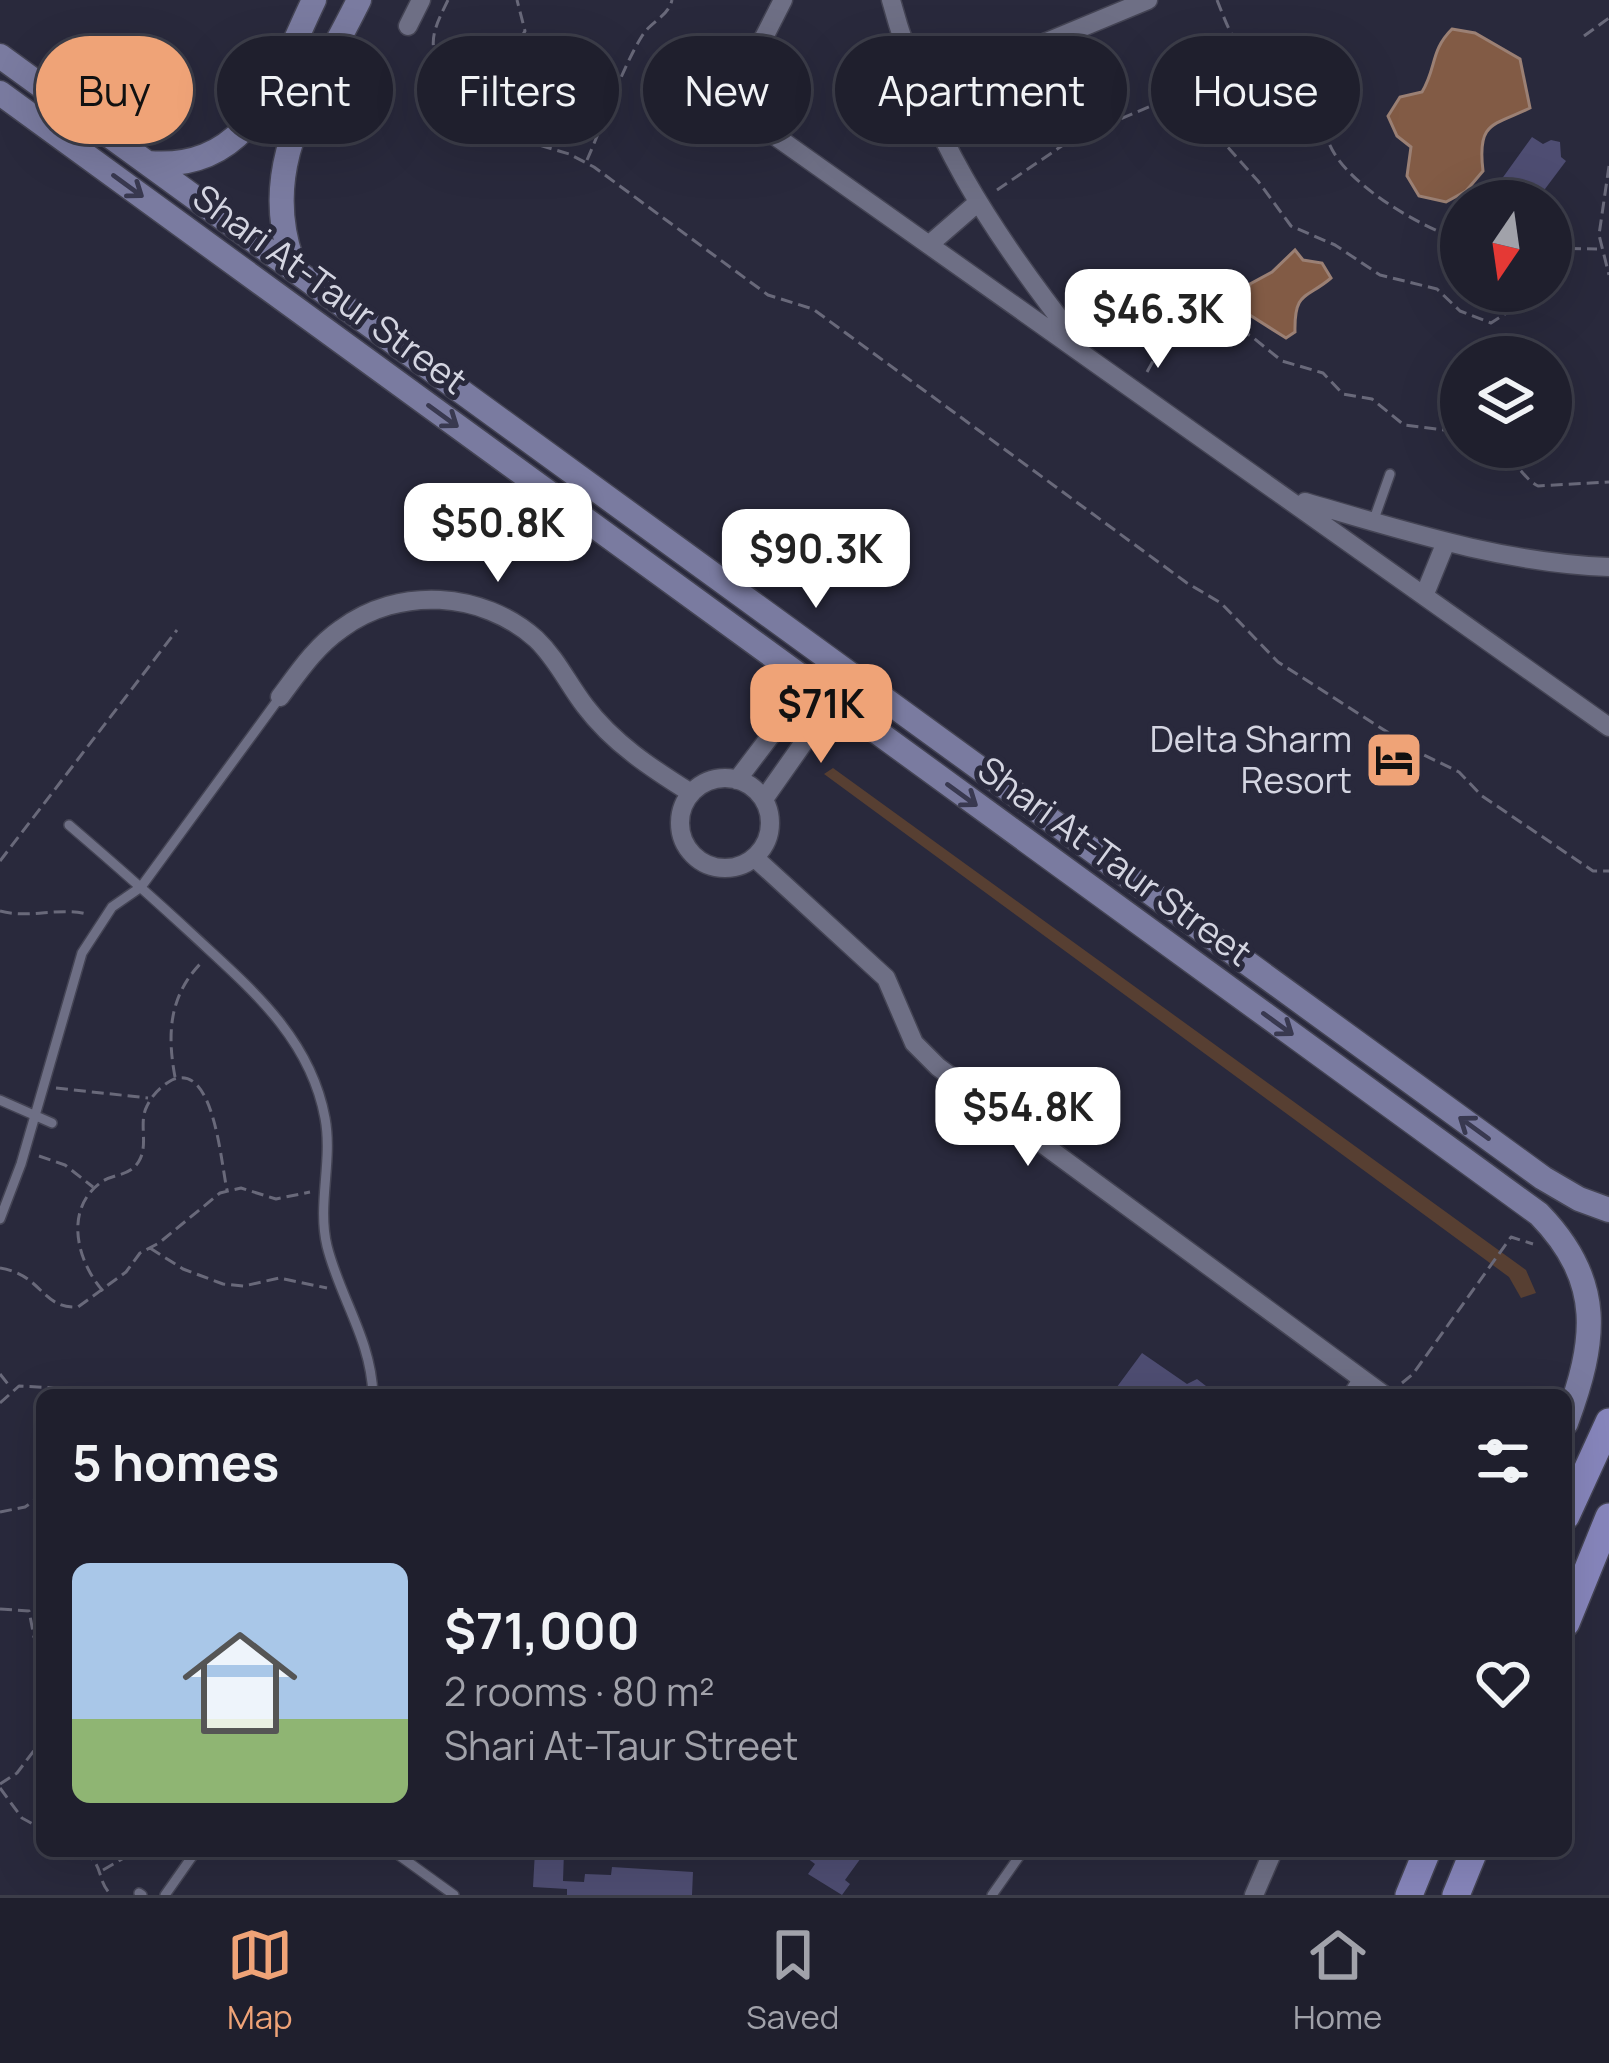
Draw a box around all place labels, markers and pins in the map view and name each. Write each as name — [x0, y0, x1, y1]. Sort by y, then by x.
pin: $46.3K — [1060, 269, 1256, 371]
pin: $50.8K — [400, 483, 596, 585]
pin: $90.3K — [718, 509, 914, 611]
pin: $71K — [750, 664, 892, 766]
place label: Delta Sharm Resort — [1150, 714, 1352, 804]
hotel icon: Delta Sharm Resort — [1363, 729, 1425, 791]
pin: $54.8K — [930, 1067, 1126, 1169]

